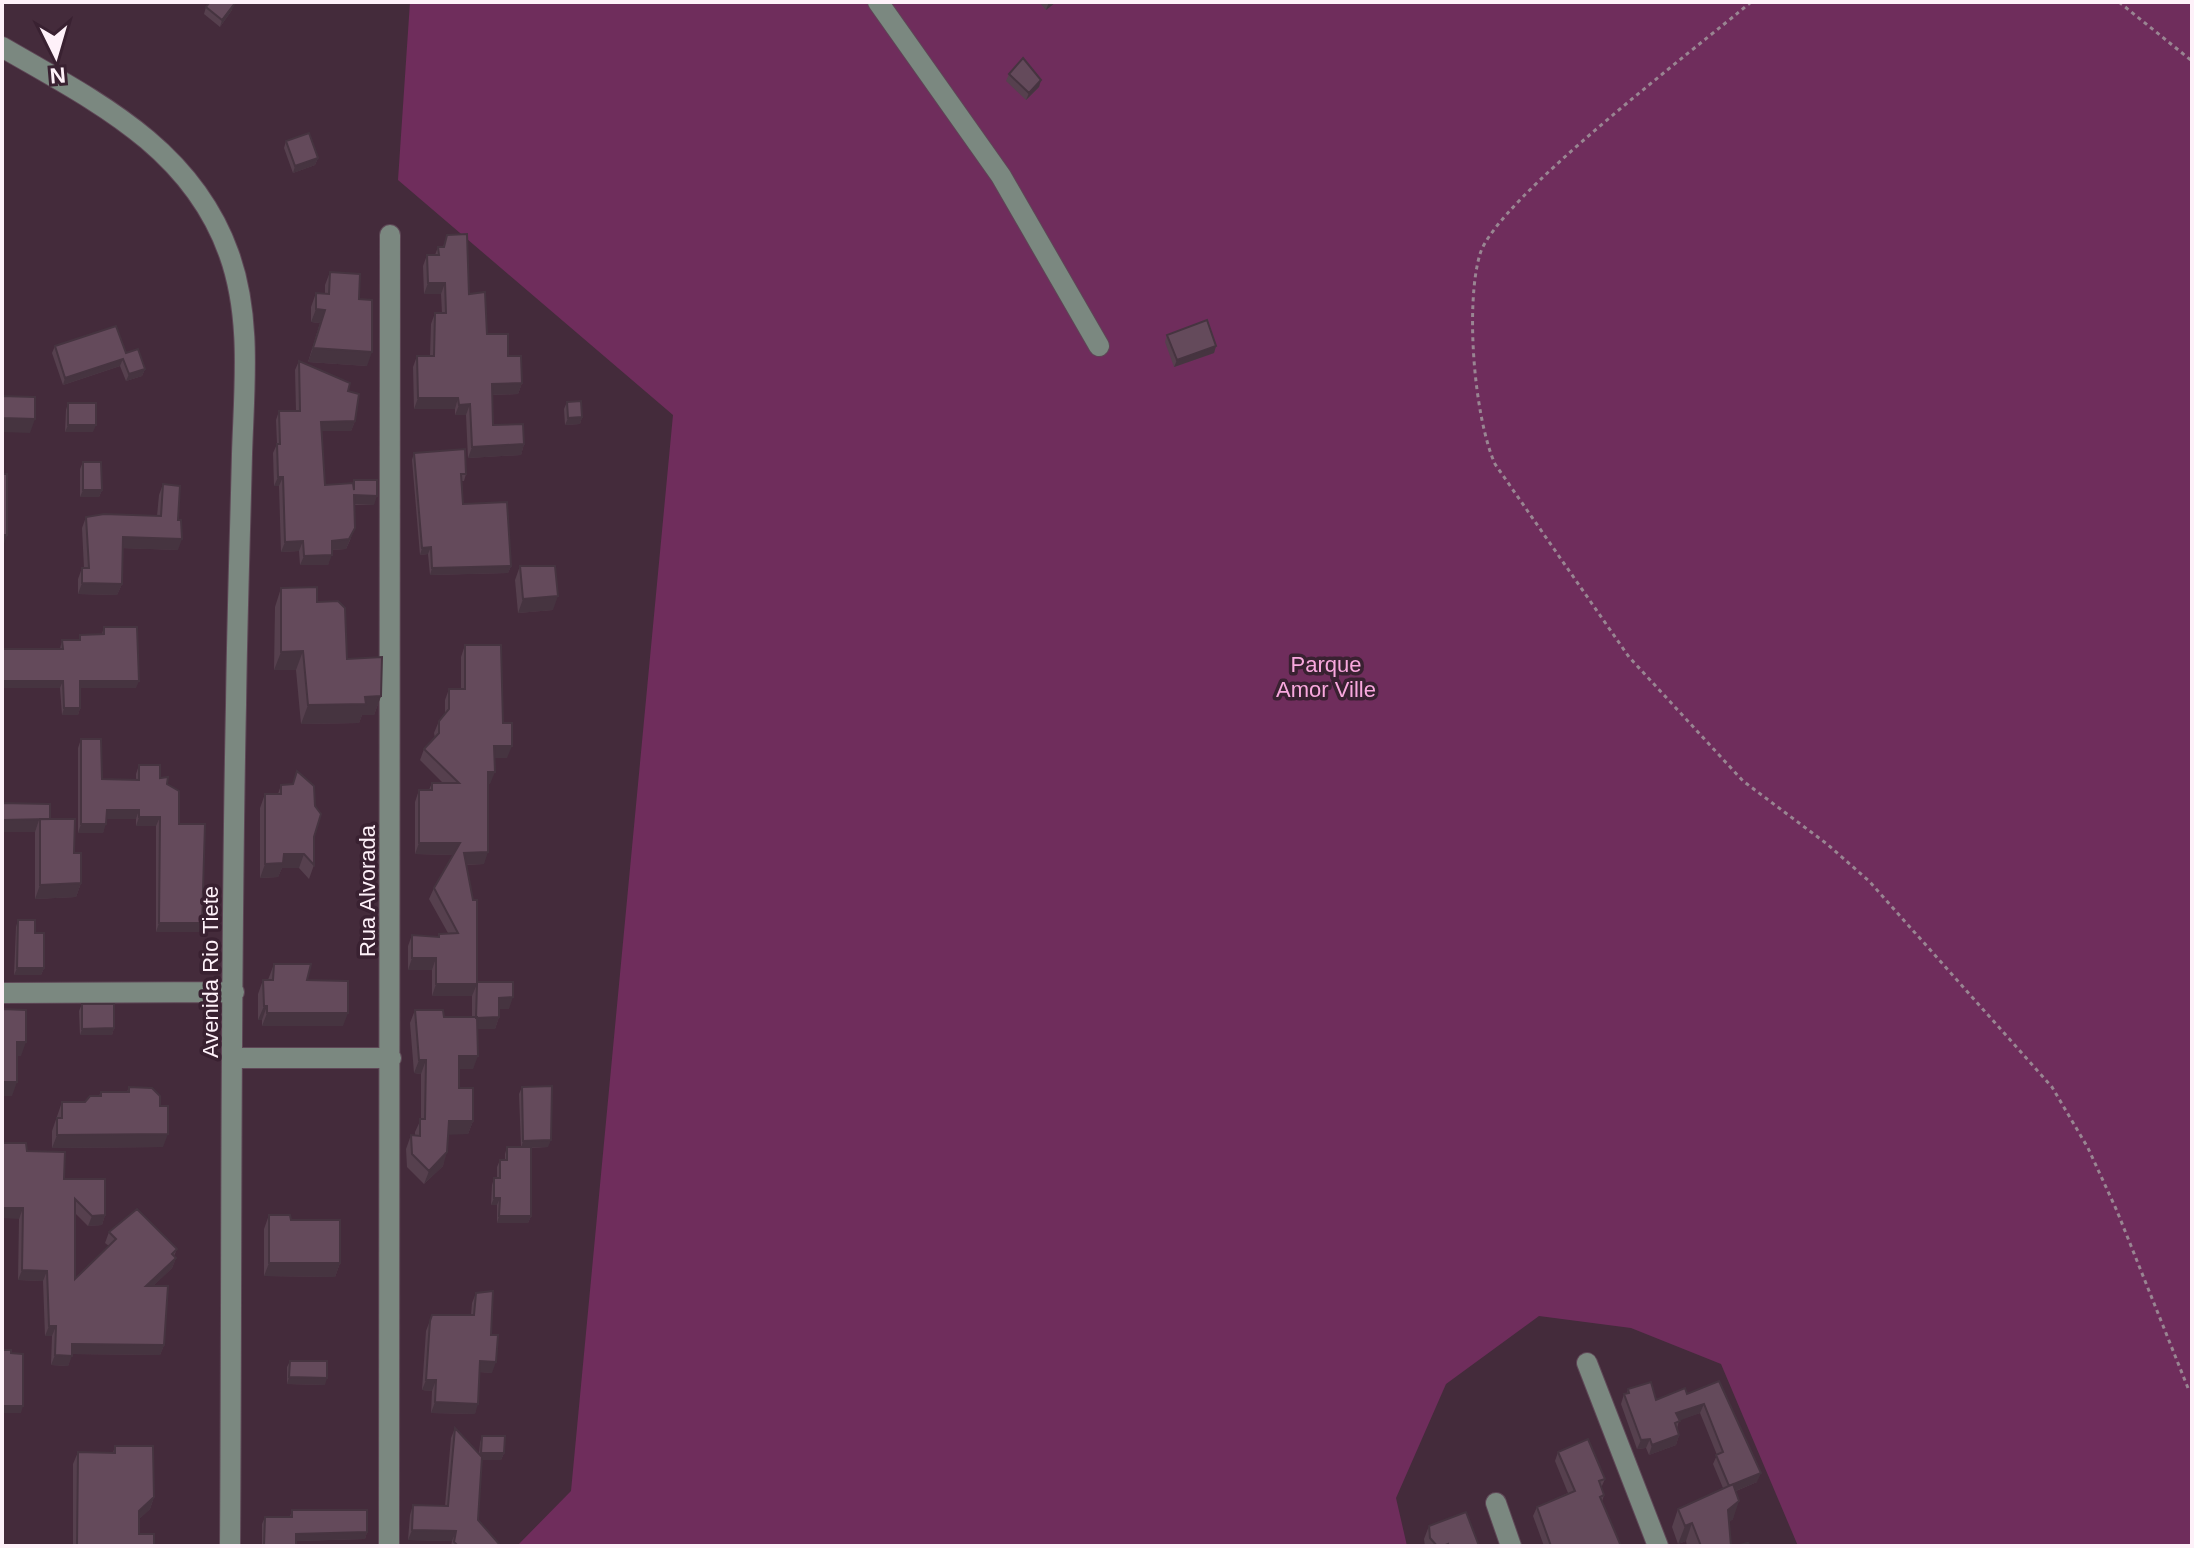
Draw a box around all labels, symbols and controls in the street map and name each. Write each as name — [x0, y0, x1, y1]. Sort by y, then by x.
north arrow — [16, 16, 96, 96]
text: N — [49, 62, 67, 89]
park label: Parque Amor Ville — [1276, 652, 1376, 702]
street label: Rua Alvorada — [355, 824, 380, 957]
street label: Avenida Rio Tiete — [198, 886, 223, 1058]

